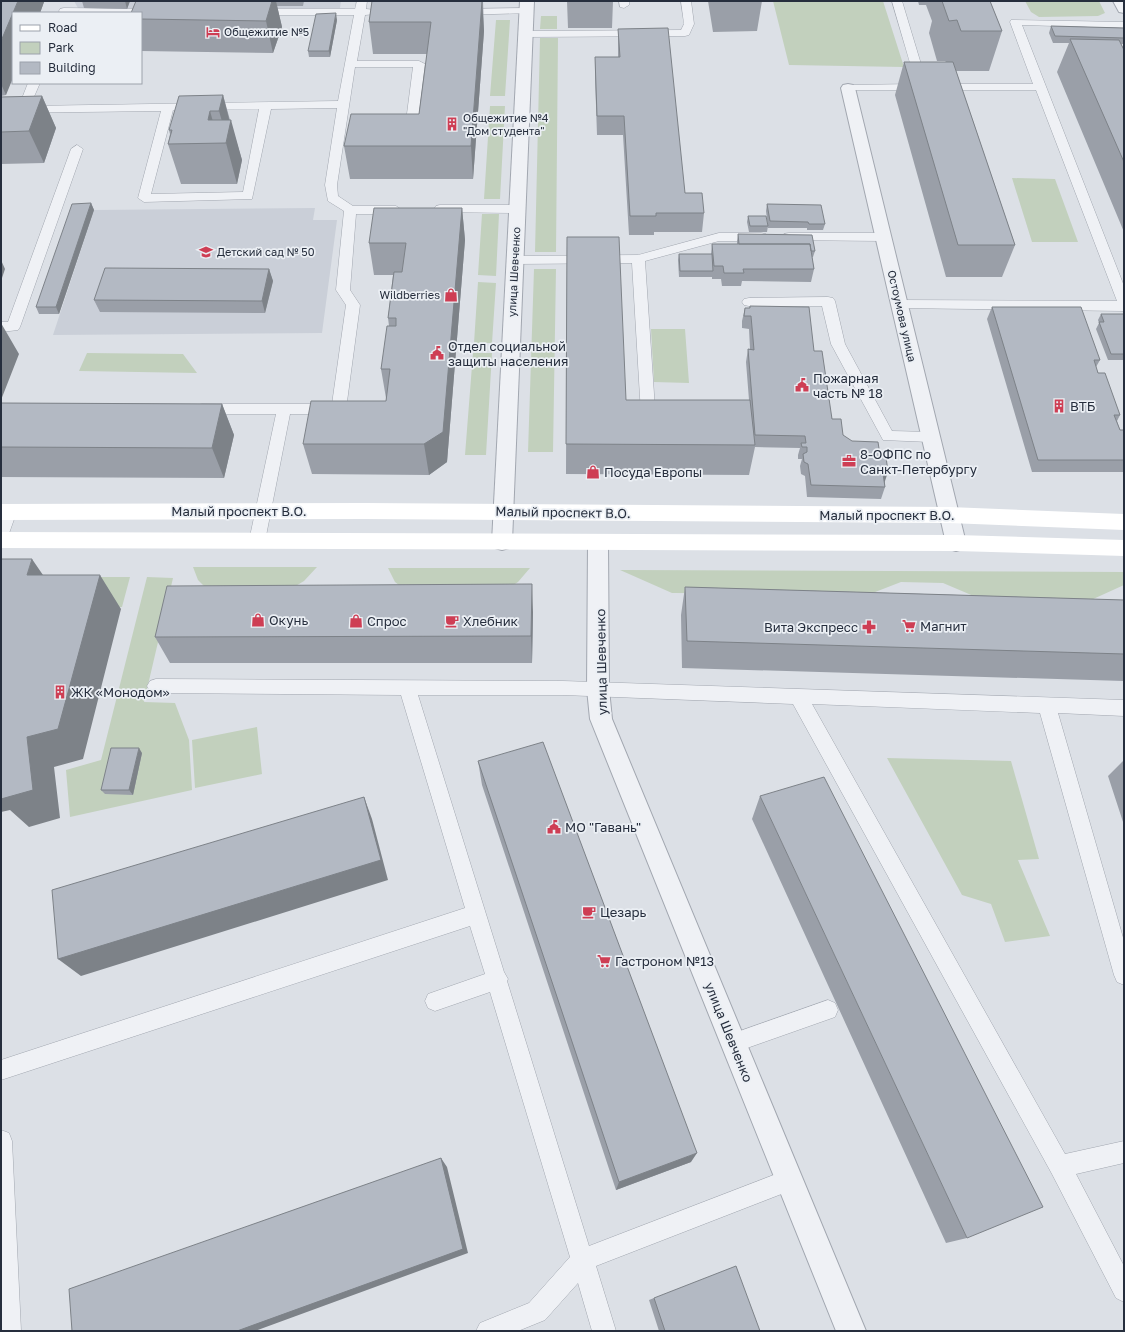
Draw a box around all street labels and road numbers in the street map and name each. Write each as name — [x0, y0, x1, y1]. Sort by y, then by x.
street label: улица Шевченко — [505, 226, 522, 317]
street label: Остоумова улица — [886, 269, 919, 363]
street label: Малый проспект В.О. — [171, 503, 307, 519]
street label: Малый проспект В.О. — [495, 503, 631, 521]
street label: Малый проспект В.О. — [819, 507, 955, 523]
street label: улица Шевченко — [592, 608, 610, 715]
street label: улица Шевченко — [702, 980, 756, 1085]

